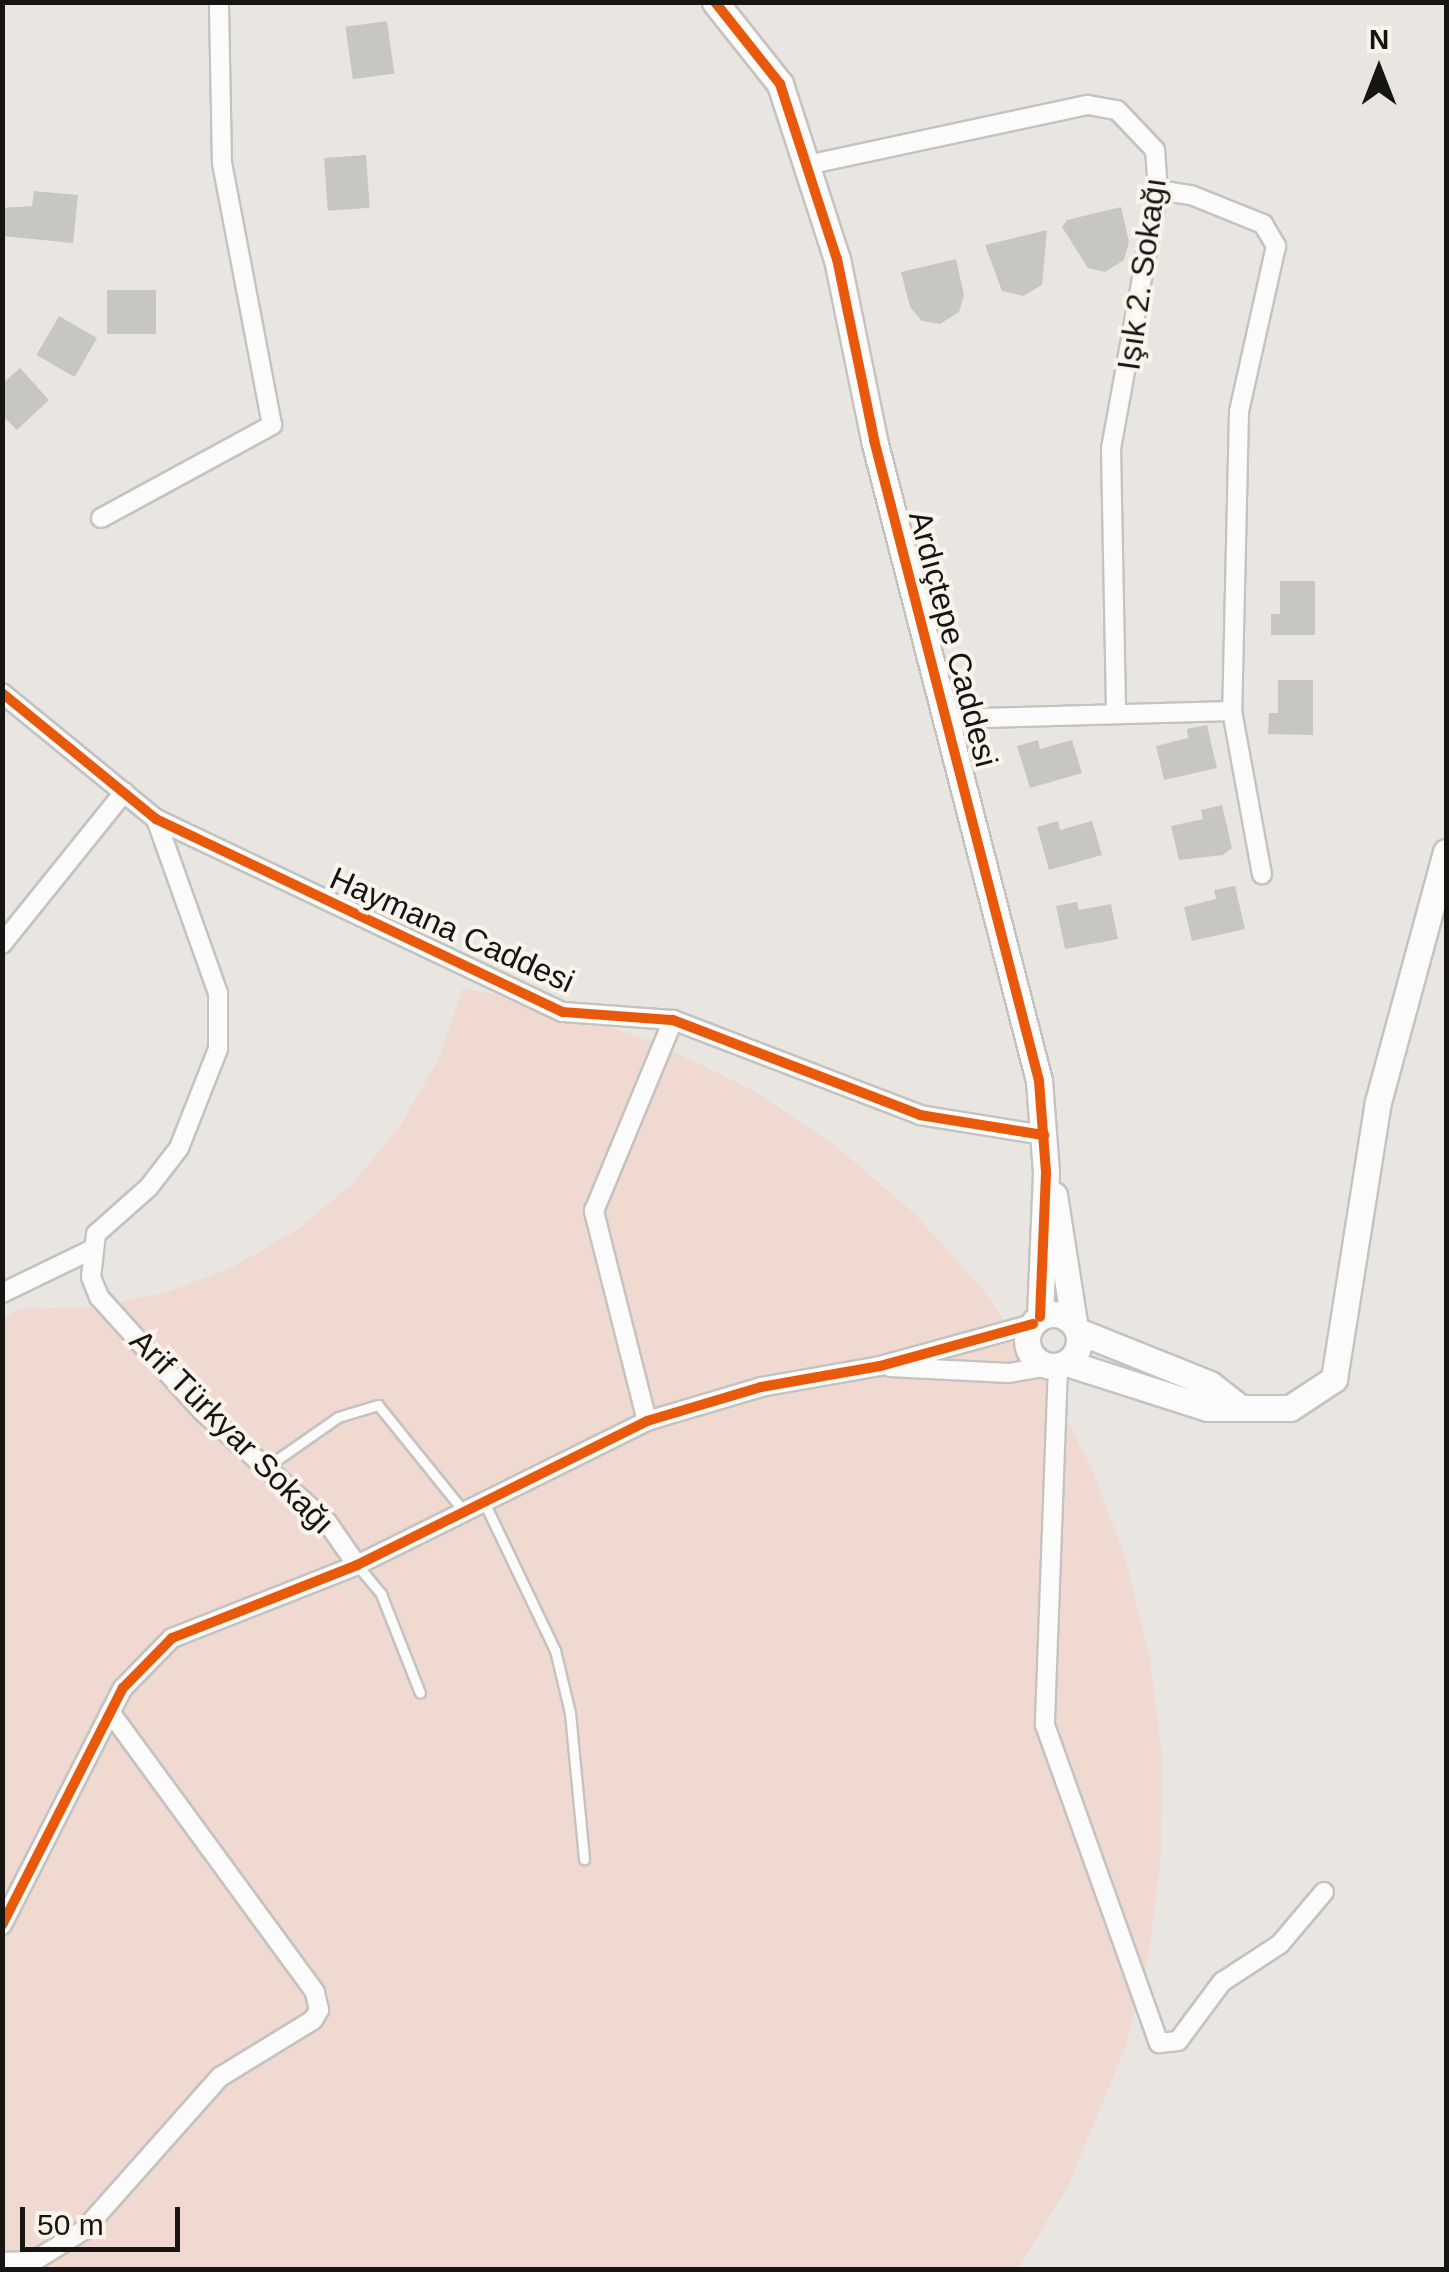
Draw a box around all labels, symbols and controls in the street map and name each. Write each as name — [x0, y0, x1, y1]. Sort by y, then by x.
north arrow — [1329, 20, 1429, 120]
text: N — [1369, 24, 1389, 55]
street label: Işık 2. Sokağı — [1109, 175, 1175, 373]
street label: Ardıçtepe Caddesi — [900, 507, 1006, 771]
street label: Haymana Caddesi — [324, 859, 580, 1001]
street label: Arif Türkyar Sokağı — [122, 1322, 342, 1542]
scale bar — [25, 2187, 185, 2249]
text: 50 m — [37, 2208, 104, 2241]

